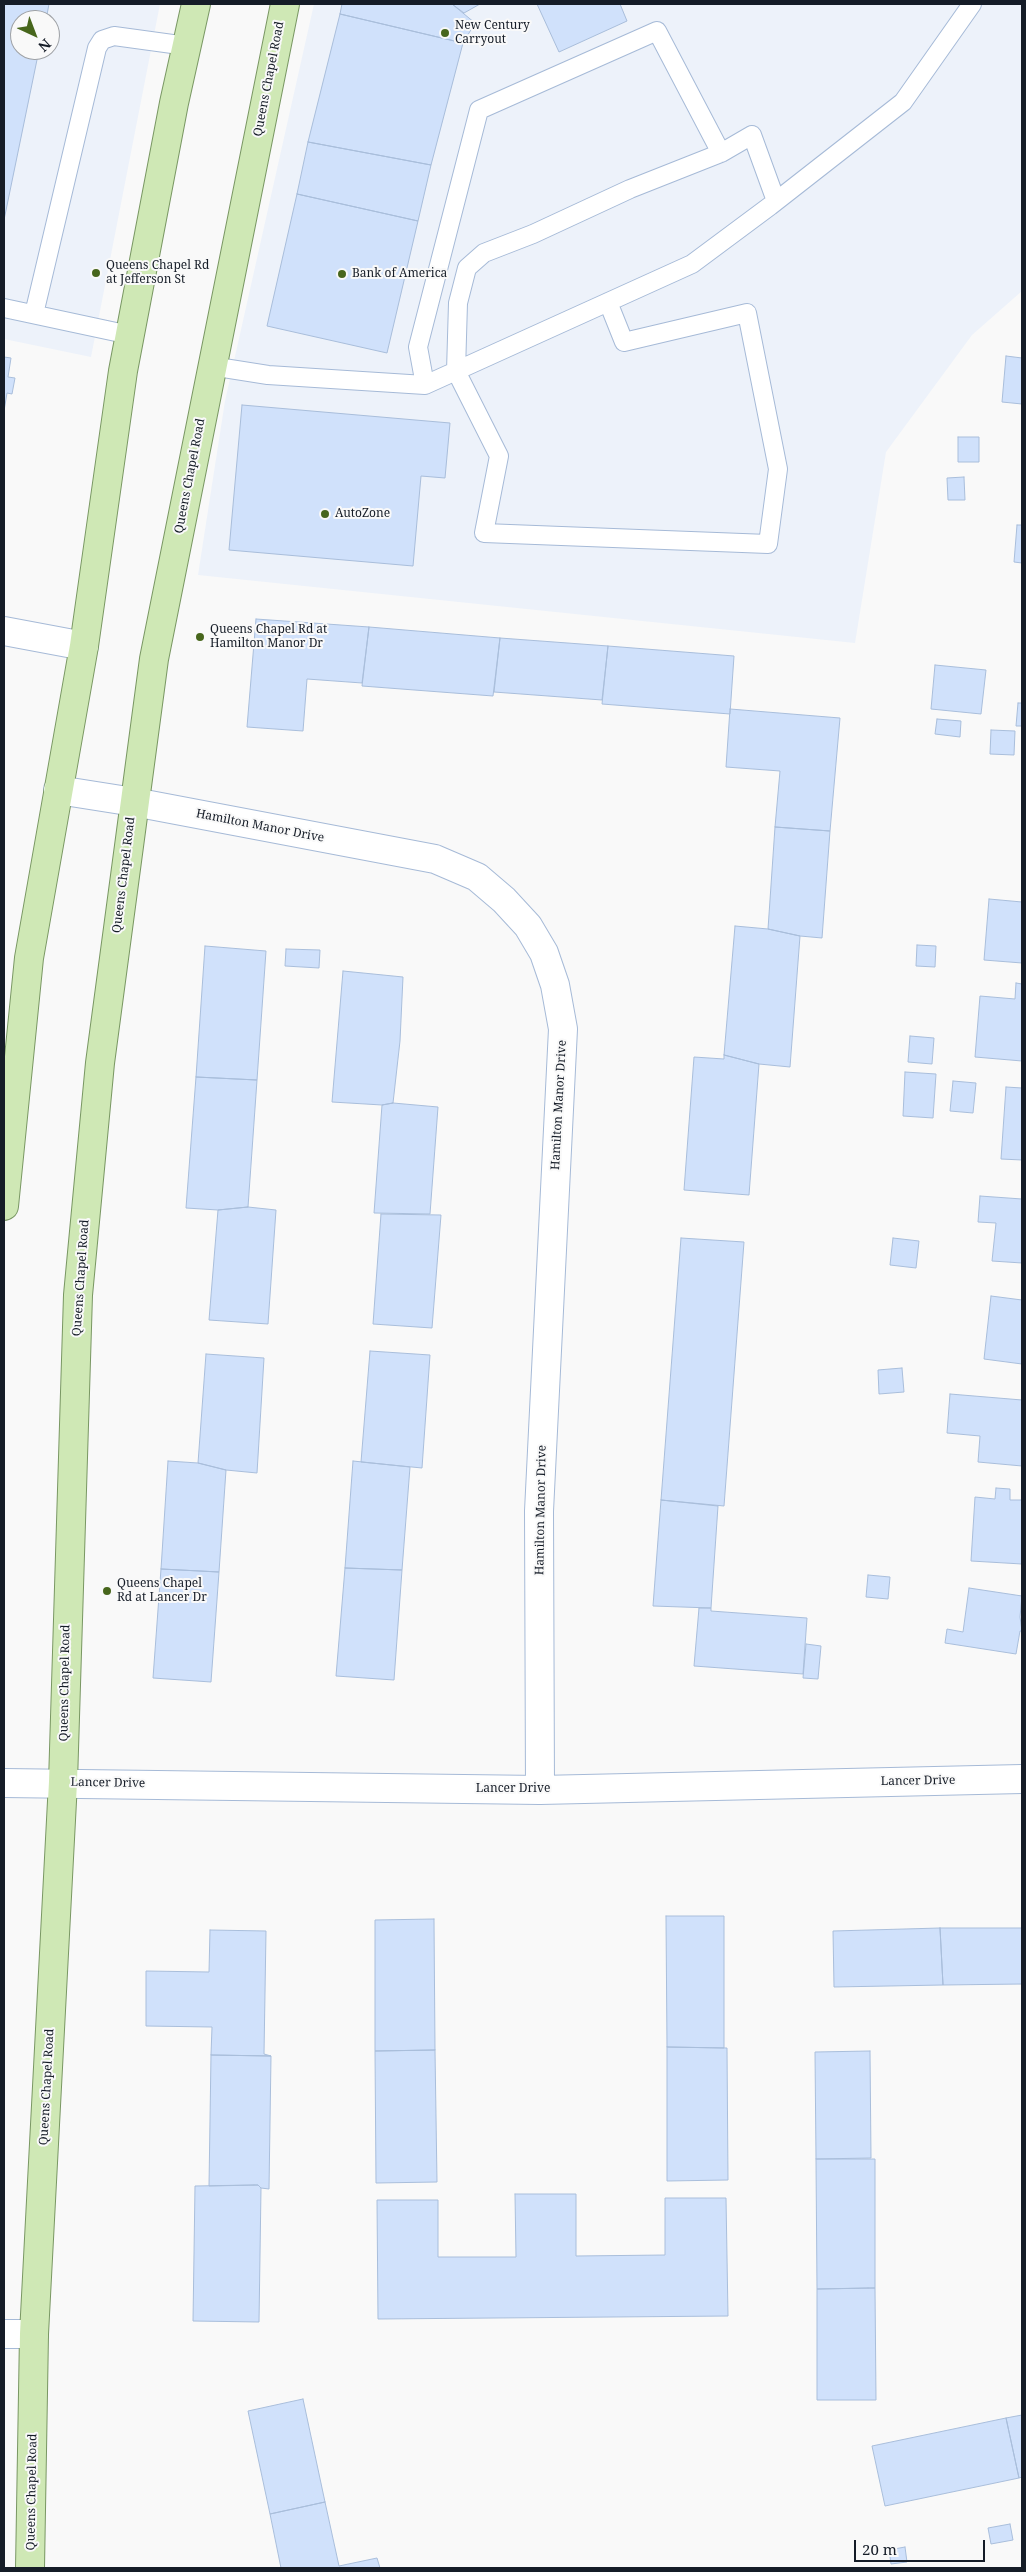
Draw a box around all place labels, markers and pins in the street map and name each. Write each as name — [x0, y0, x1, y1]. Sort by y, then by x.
place label: New Century Carryout — [455, 19, 530, 47]
marker: New Century Carryout — [439, 27, 451, 39]
place label: Queens Chapel Rd at Jefferson St — [106, 259, 209, 287]
marker: Queens Chapel Rd at Jefferson St — [90, 267, 102, 279]
place label: Bank of America — [352, 267, 447, 281]
marker: Bank of America — [336, 268, 348, 280]
place label: AutoZone — [335, 507, 390, 521]
marker: AutoZone — [319, 508, 331, 520]
place label: Queens Chapel Rd at Hamilton Manor Dr — [210, 623, 327, 651]
marker: Queens Chapel Rd at Hamilton Manor Dr — [194, 631, 206, 643]
place label: Queens Chapel Rd at Lancer Dr — [117, 1577, 207, 1605]
marker: Queens Chapel Rd at Lancer Dr — [101, 1585, 113, 1597]

